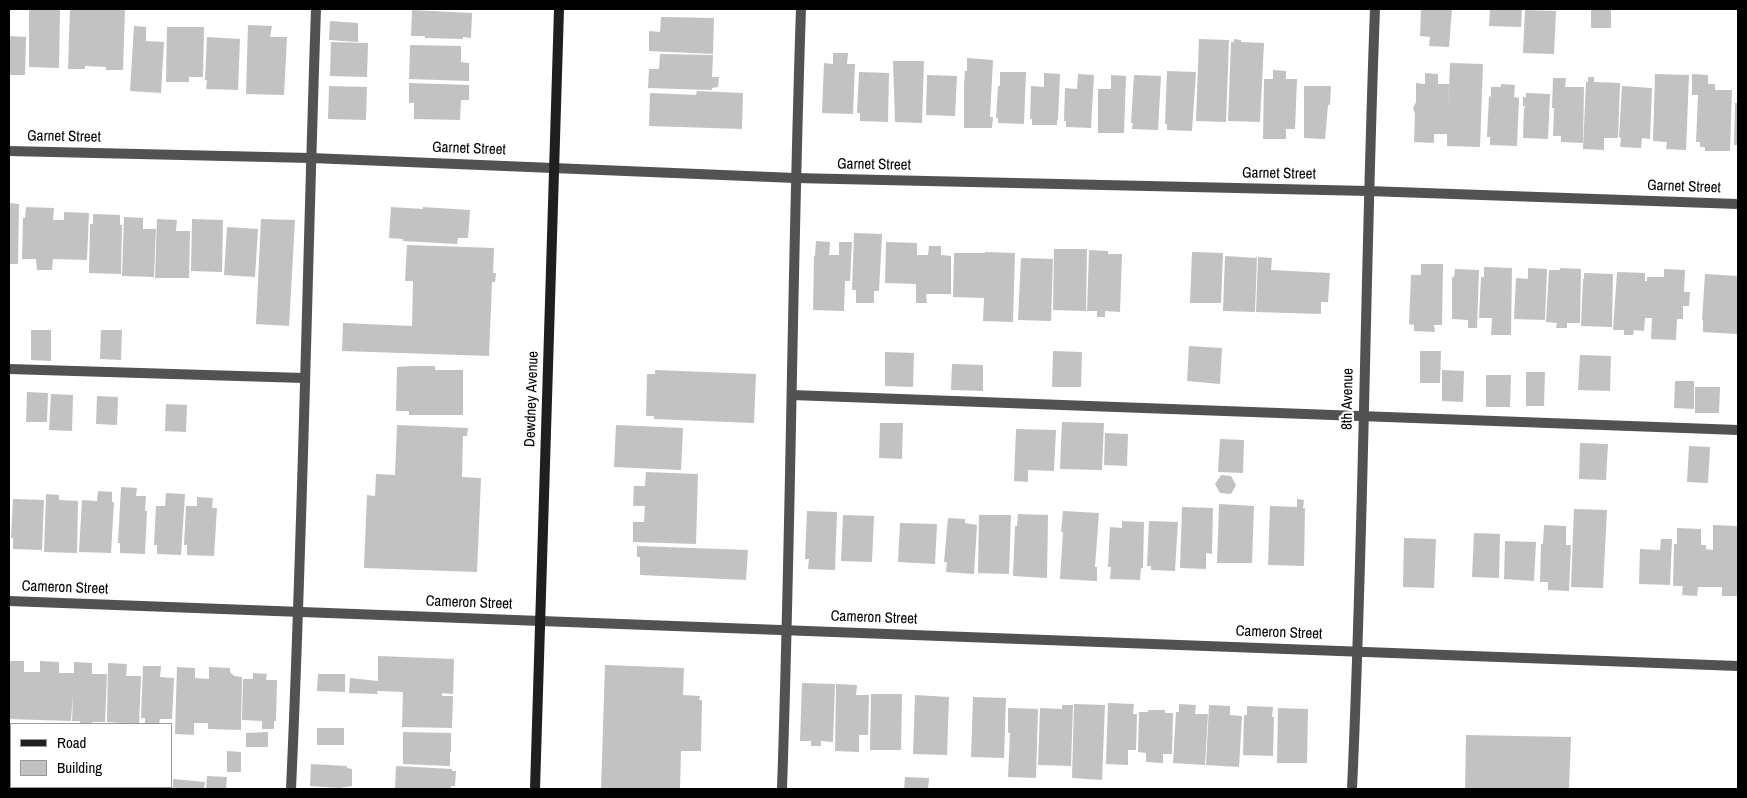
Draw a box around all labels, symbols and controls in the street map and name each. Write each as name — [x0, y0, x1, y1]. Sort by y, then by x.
street label: Garnet Street — [27, 127, 101, 147]
street label: Garnet Street — [432, 139, 506, 159]
street label: Garnet Street — [837, 155, 911, 175]
street label: Garnet Street — [1242, 164, 1316, 184]
street label: Garnet Street — [1647, 177, 1721, 197]
street label: Dewdney Avenue — [521, 351, 543, 447]
street label: 8th Avenue — [1338, 368, 1358, 430]
street label: Cameron Street — [21, 577, 109, 599]
street label: Cameron Street — [425, 592, 513, 614]
street label: Cameron Street — [830, 607, 918, 629]
street label: Cameron Street — [1235, 622, 1323, 644]
legend — [10, 723, 172, 788]
text: Road — [57, 732, 86, 753]
text: Building — [57, 757, 102, 778]

